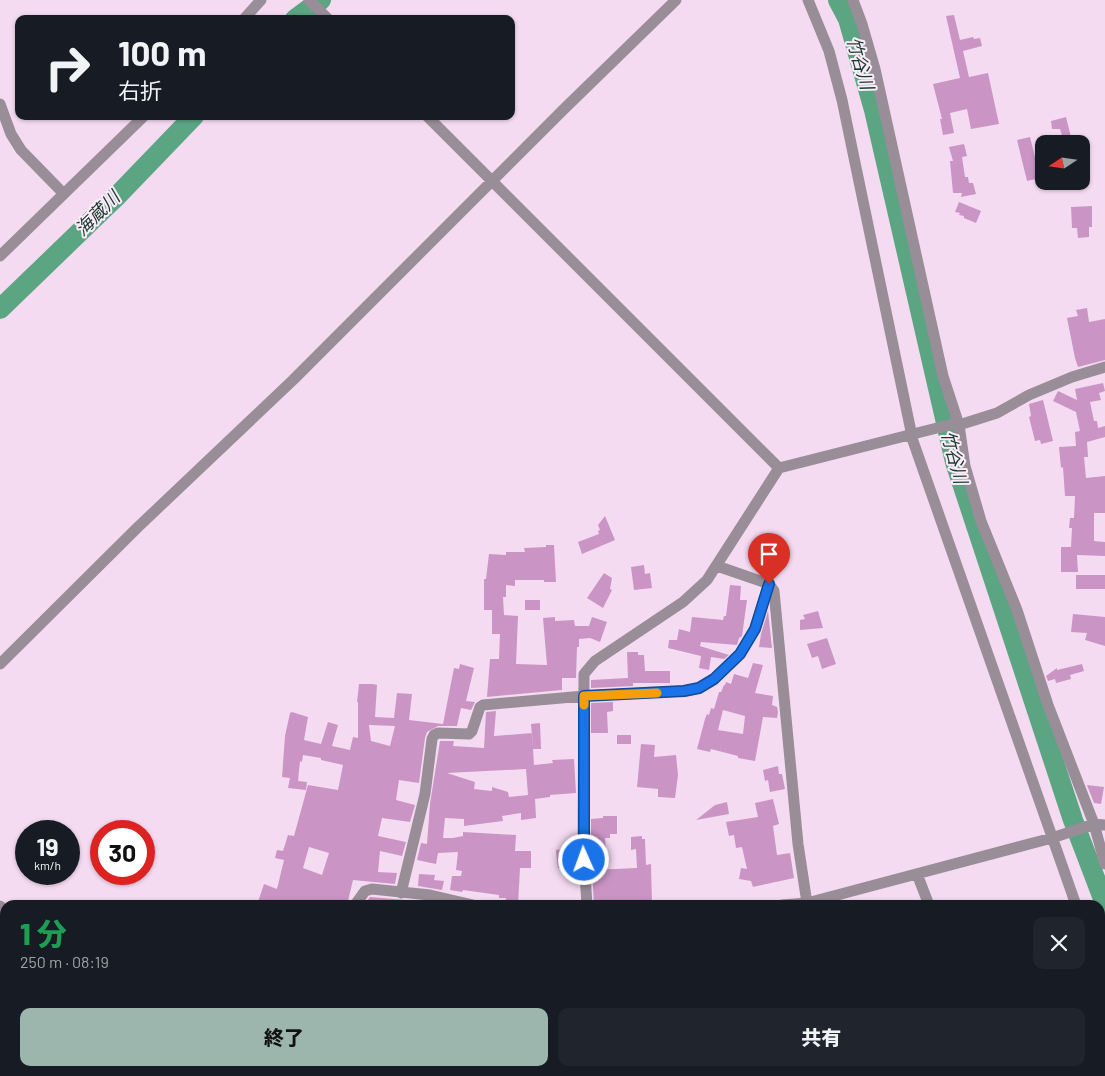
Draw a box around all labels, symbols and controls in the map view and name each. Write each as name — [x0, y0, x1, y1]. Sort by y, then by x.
text: 100 m — [118, 31, 207, 73]
water label: 竹谷川 — [843, 34, 880, 94]
icon: right — [35, 35, 100, 100]
text: 右折 — [118, 77, 162, 103]
north arrow — [1035, 135, 1090, 190]
map controls — [1035, 135, 1090, 190]
water label: 海蔵川 — [70, 185, 125, 240]
water label: 竹谷川 — [937, 428, 973, 488]
pin — [748, 533, 790, 584]
icon: arrive — [755, 540, 783, 568]
speed limit sign: 30 — [90, 820, 155, 885]
text: 19 — [36, 831, 59, 861]
position arrow — [557, 833, 609, 885]
text: km/h — [34, 858, 61, 872]
text: 1 分 — [20, 915, 67, 951]
button: close — [1033, 917, 1085, 969]
text: 250 m · 08:19 — [20, 952, 109, 971]
button: 終了 — [20, 1008, 548, 1066]
button: 共有 — [558, 1008, 1085, 1066]

